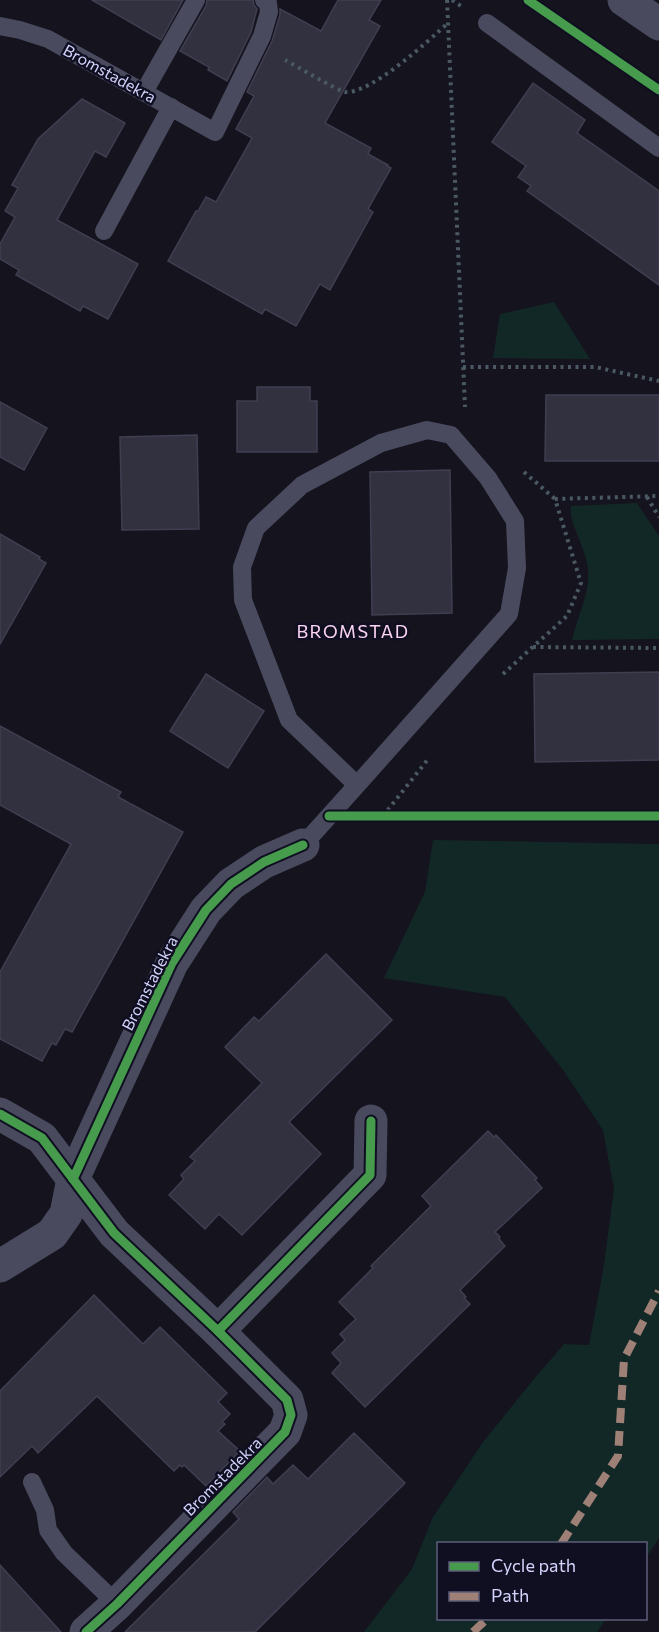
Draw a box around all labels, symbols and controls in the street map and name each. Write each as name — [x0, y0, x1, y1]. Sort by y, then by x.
street label: Bromstadekra — [60, 40, 160, 106]
district label: BROMSTAD — [297, 620, 409, 642]
street label: Bromstadekra — [117, 933, 181, 1033]
street label: Bromstadekra — [179, 1433, 265, 1519]
legend — [437, 1542, 647, 1620]
text: Cycle path — [491, 1554, 576, 1576]
text: Path — [491, 1584, 529, 1606]

